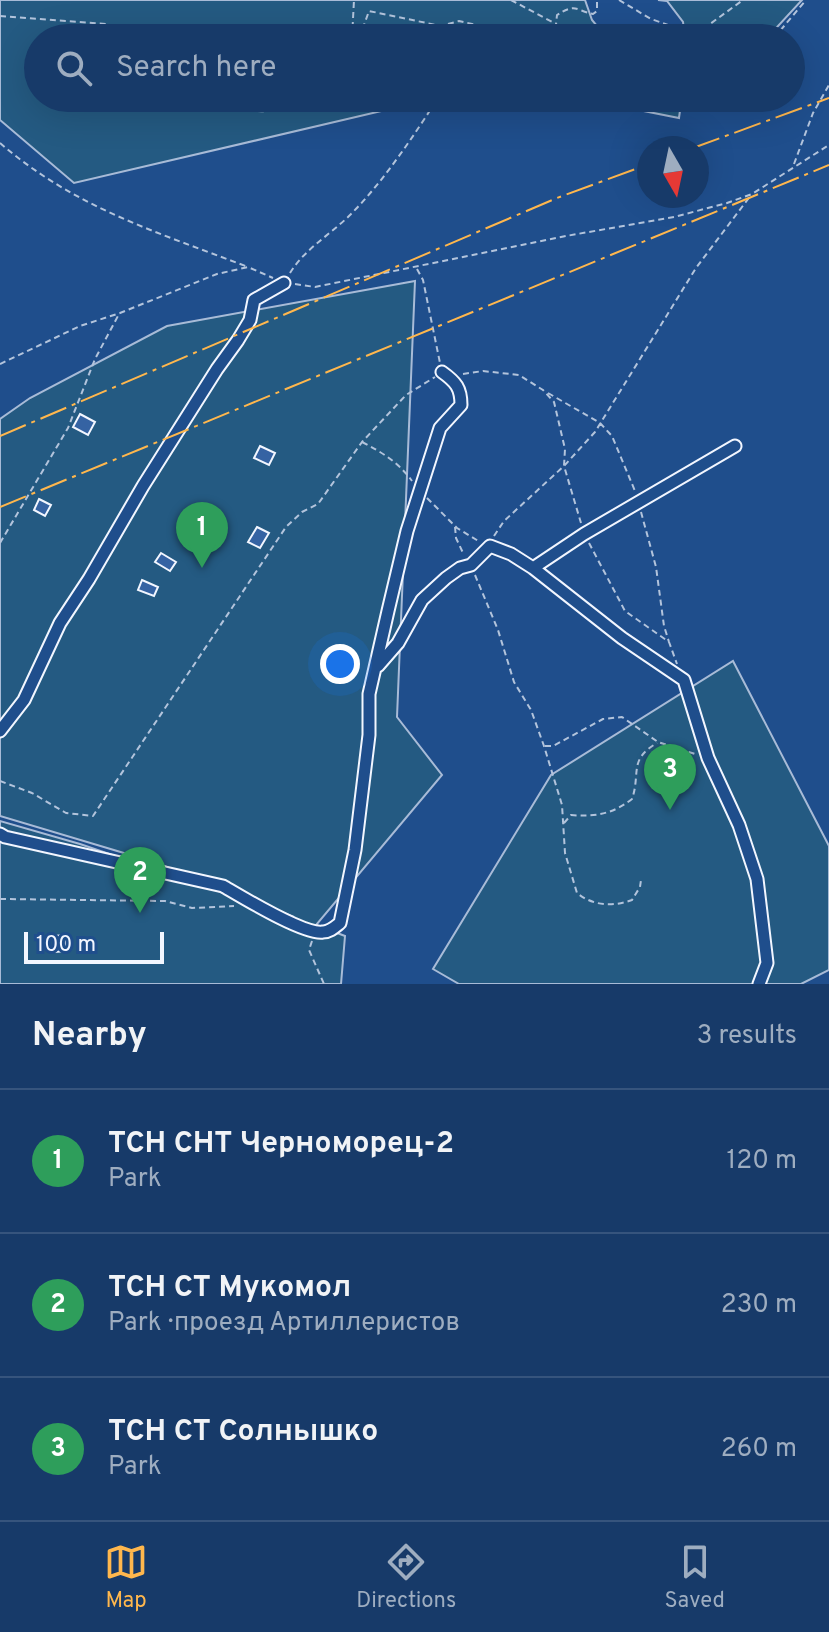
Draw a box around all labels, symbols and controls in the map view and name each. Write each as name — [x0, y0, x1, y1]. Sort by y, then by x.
search box — [24, 24, 805, 112]
icon: search — [52, 46, 96, 90]
text: Search here — [116, 50, 276, 87]
north arrow — [637, 136, 709, 208]
pin: 1 — [176, 502, 228, 568]
your location — [320, 644, 360, 684]
pin: 3 — [644, 744, 696, 810]
pin: 2 — [114, 847, 166, 913]
scale bar — [24, 928, 164, 964]
text: 100 m — [36, 932, 96, 959]
text: Nearby — [32, 1015, 147, 1058]
text: 3 results — [697, 1020, 797, 1053]
text: ТСН СНТ Черноморец-2 — [108, 1126, 454, 1163]
text: 1 — [53, 1145, 63, 1178]
text: 120 m — [727, 1145, 797, 1178]
text: Park — [108, 1163, 162, 1196]
text: ТСН СТ Мукомол — [108, 1270, 351, 1307]
text: 2 — [50, 1289, 66, 1322]
text: 230 m — [721, 1289, 797, 1322]
text: Park · проезд Артиллеристов — [108, 1307, 460, 1340]
text: ТСН СТ Солнышко — [108, 1414, 378, 1451]
text: 3 — [50, 1433, 66, 1466]
text: 260 m — [721, 1433, 797, 1466]
text: Park — [108, 1451, 162, 1484]
tab: Map — [104, 1540, 148, 1615]
tab: Directions — [356, 1540, 456, 1615]
tab: Saved — [664, 1540, 725, 1615]

